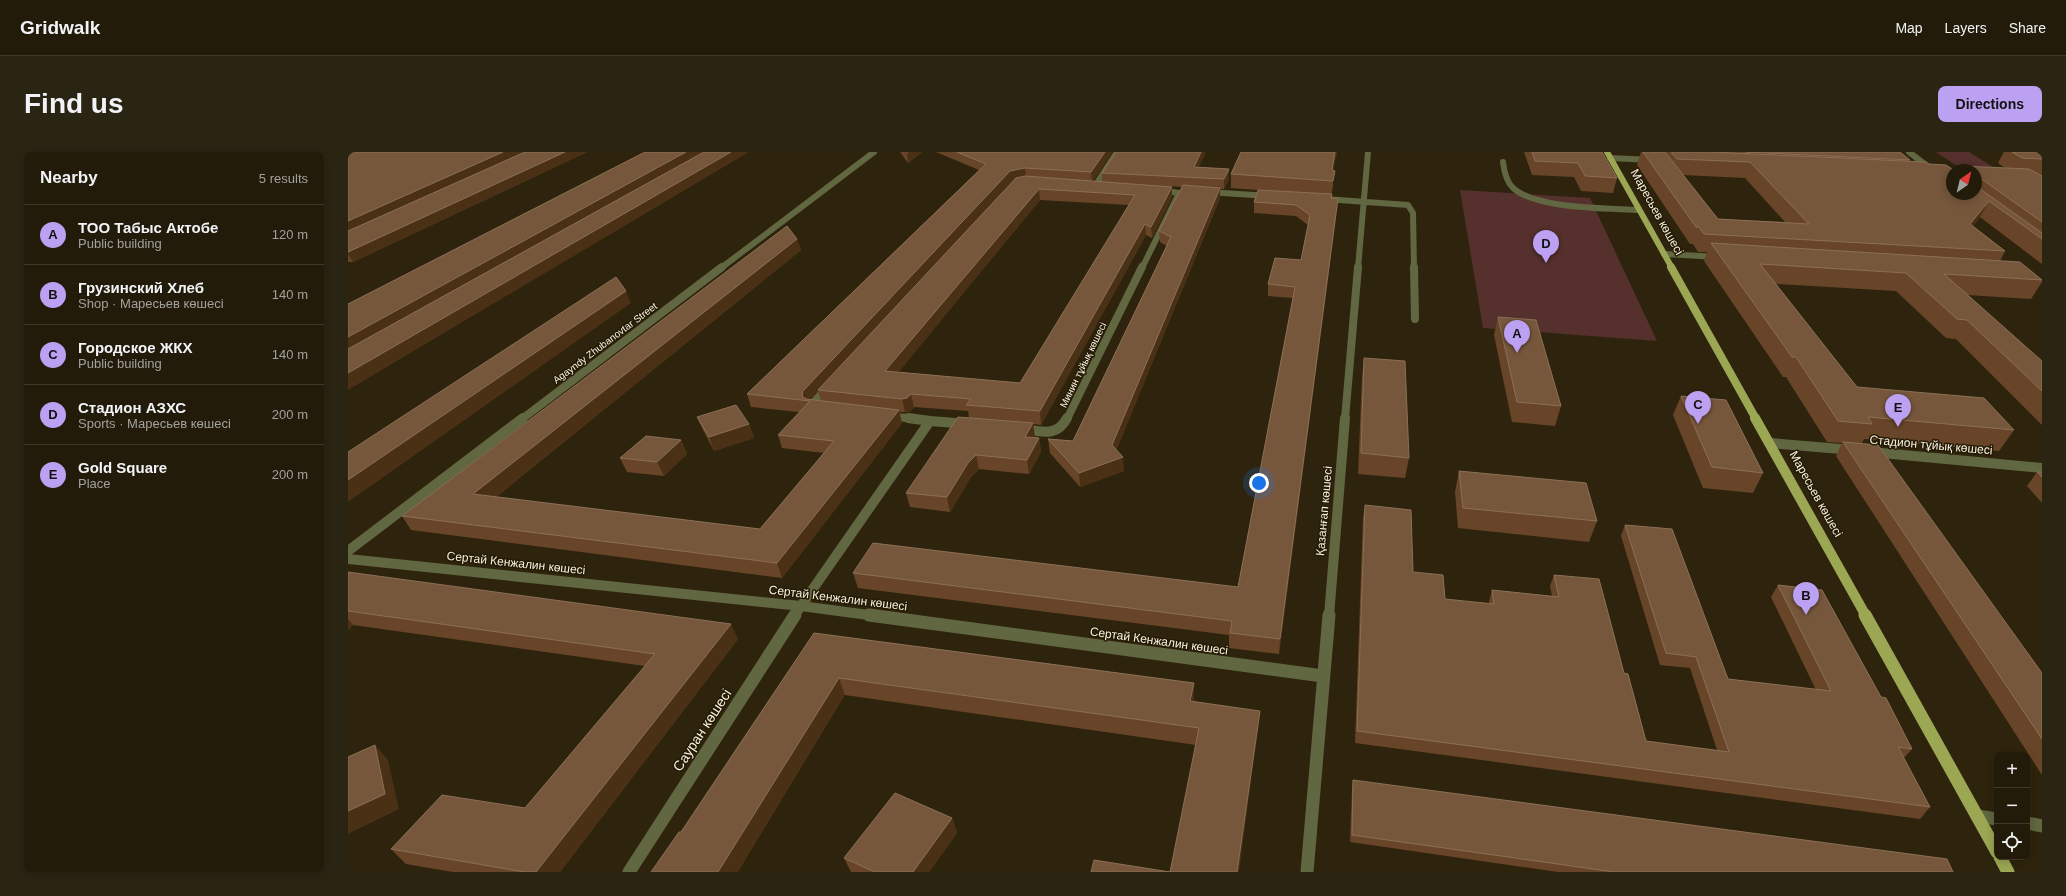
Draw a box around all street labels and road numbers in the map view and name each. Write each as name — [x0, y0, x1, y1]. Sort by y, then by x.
street label: Маресьев көшесі — [1628, 167, 1686, 257]
street label: Agayndy Zhubanovtar Street — [551, 300, 659, 386]
street label: Минин тұйық көшесі — [1058, 321, 1108, 409]
street label: Стадион тұйық көшесі — [1869, 433, 1993, 457]
street label: Маресьев көшесі — [1787, 449, 1845, 539]
street label: Қазанғап көшесі — [1313, 466, 1335, 556]
street label: Сертай Кенжалин көшесі — [446, 549, 586, 577]
street label: Сертай Кенжалин көшесі — [768, 583, 908, 613]
street label: Сертай Кенжалин көшесі — [1089, 624, 1229, 658]
street label: Сауран көшесі — [669, 686, 735, 774]

